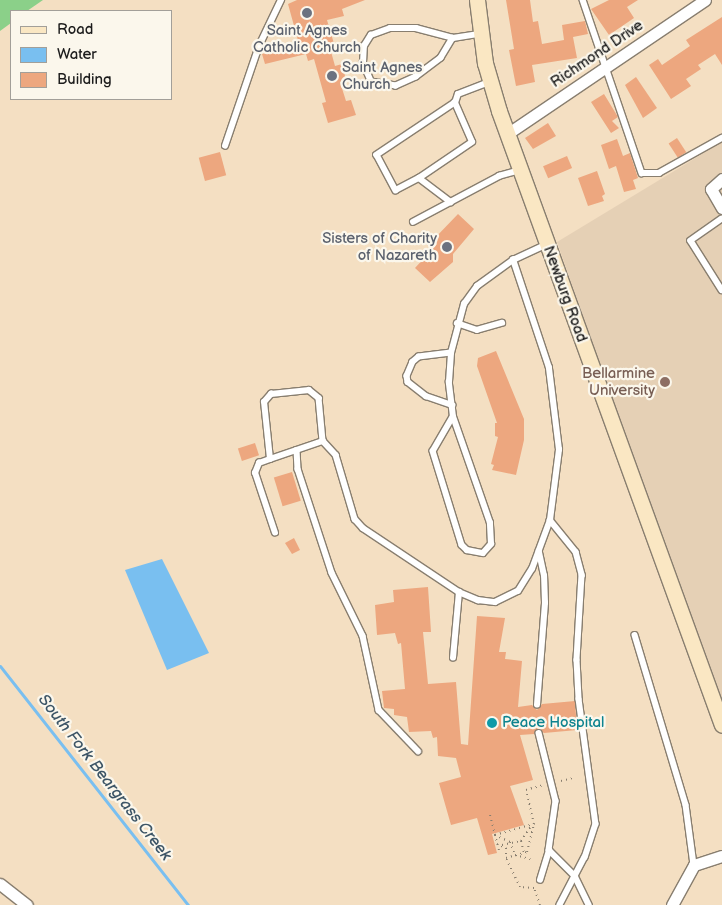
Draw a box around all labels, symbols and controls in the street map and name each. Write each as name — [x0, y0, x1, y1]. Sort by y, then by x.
marker: Saint Agnes Catholic Church — [301, 7, 313, 19]
legend — [10, 10, 172, 100]
street label: Richmond Drive — [547, 16, 647, 92]
text: Road — [57, 20, 93, 39]
place label: Saint Agnes Catholic Church — [253, 21, 361, 56]
text: Water — [57, 45, 97, 64]
place label: Saint Agnes Church — [342, 58, 422, 93]
text: Building — [57, 70, 112, 89]
marker: Saint Agnes Church — [326, 70, 338, 82]
place label: Sisters of Charity of Nazareth — [322, 229, 437, 264]
marker: Sisters of Charity of Nazareth — [441, 241, 453, 253]
street label: Newburg Road — [539, 243, 591, 345]
place label: Bellarmine University — [582, 364, 655, 399]
marker: Bellarmine University — [659, 376, 671, 388]
water label: South Fork Beargrass Creek — [33, 691, 175, 865]
place label: Peace Hospital — [502, 714, 604, 732]
marker: Peace Hospital — [486, 717, 498, 729]

